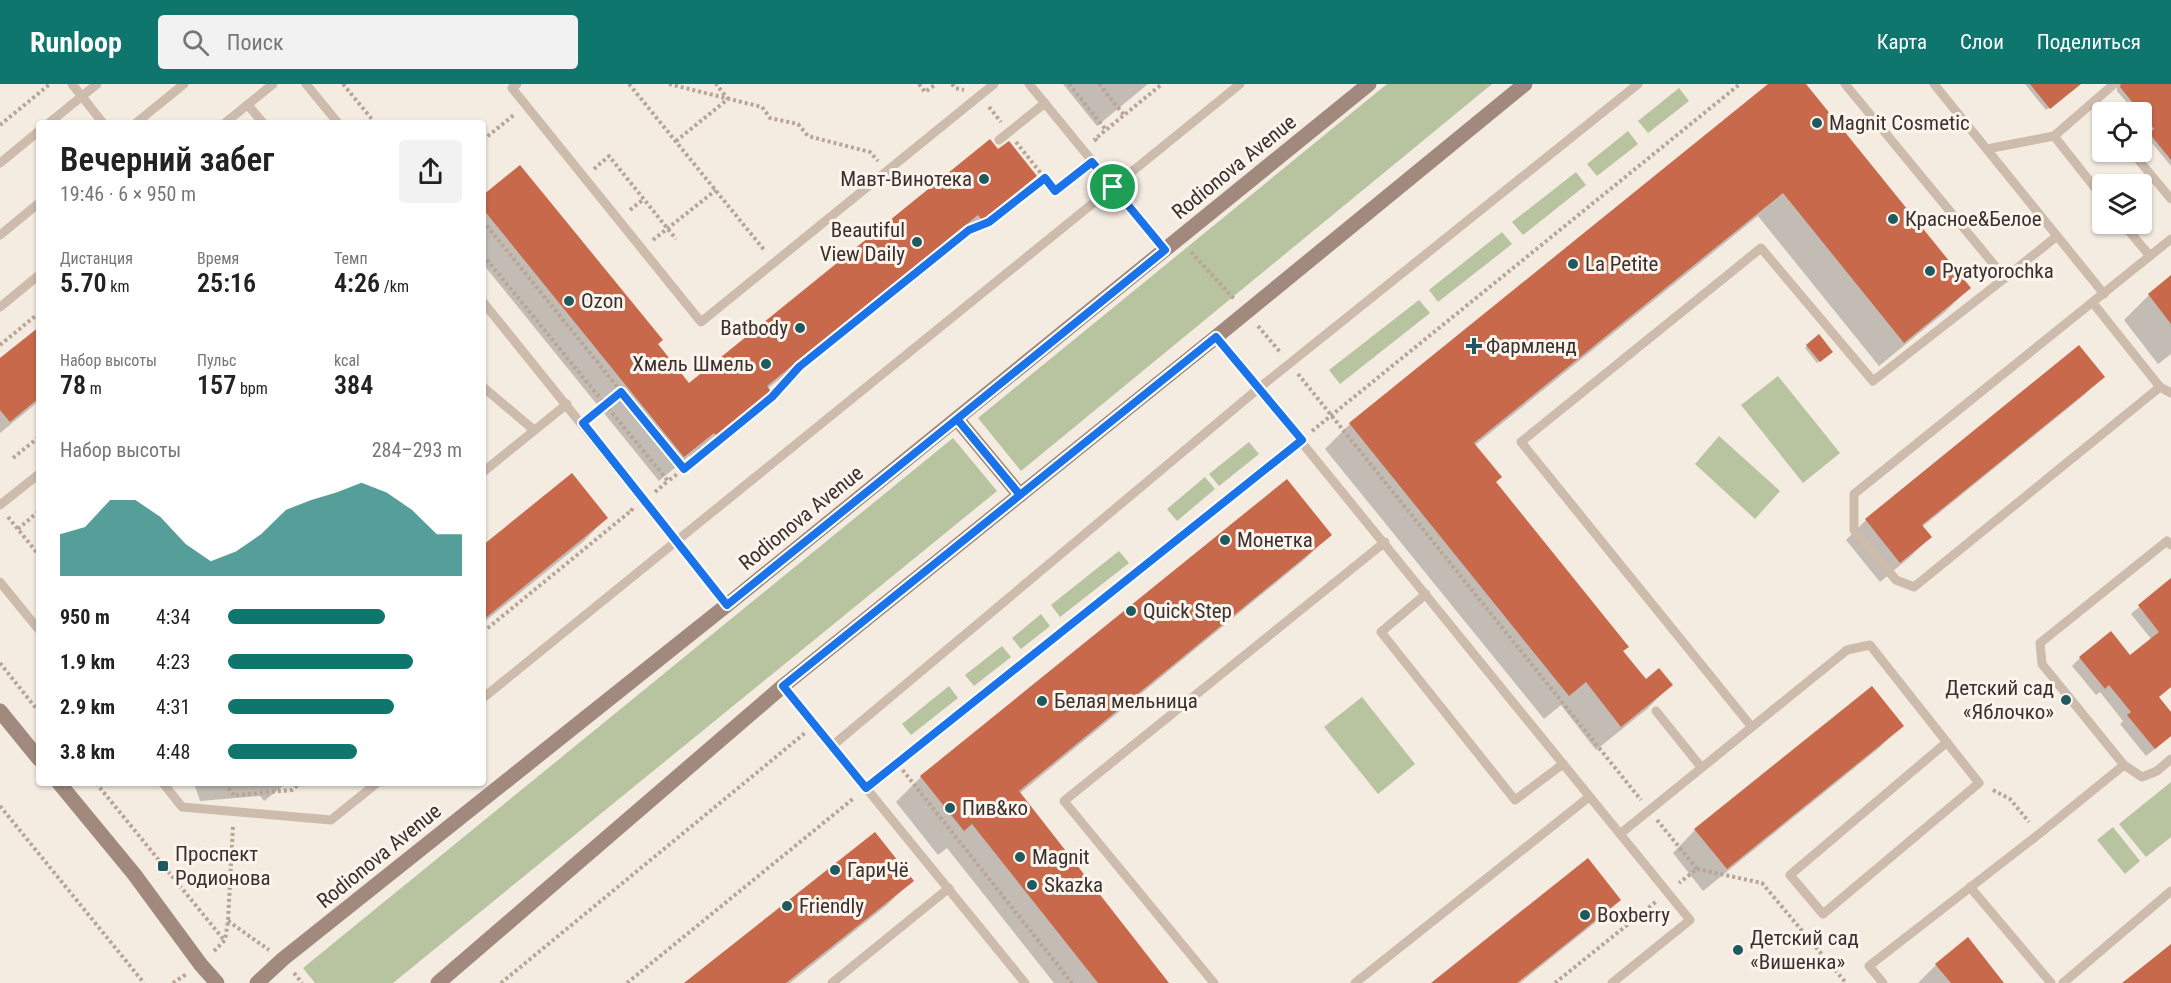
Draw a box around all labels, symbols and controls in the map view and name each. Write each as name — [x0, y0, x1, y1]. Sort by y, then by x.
search box — [158, 15, 578, 69]
text: Runloop — [30, 26, 122, 59]
icon: search — [179, 26, 212, 59]
text: Поиск — [227, 30, 283, 55]
text: Карта — [1877, 30, 1927, 54]
text: Слои — [1960, 30, 2004, 54]
text: Поделиться — [2037, 30, 2141, 54]
map controls — [2092, 102, 2152, 234]
button: locate — [2092, 102, 2152, 162]
street label: Rodionova Avenue — [1167, 110, 1301, 224]
place label: Magnit Cosmetic — [1829, 111, 1970, 135]
marker: Magnit Cosmetic — [1810, 116, 1824, 130]
text: Вечерний забег — [60, 140, 274, 179]
button: share — [399, 140, 462, 203]
pin — [1087, 161, 1138, 212]
place label: Мавт-Винотека — [840, 167, 972, 191]
icon: arrive — [1096, 170, 1129, 203]
marker: Мавт-Винотека — [977, 172, 991, 186]
button: layers — [2092, 174, 2152, 234]
text: 19:46 · 6 × 950 m — [60, 182, 196, 206]
place label: Красное&Белое — [1905, 207, 2042, 231]
marker: Красное&Белое — [1886, 212, 1900, 226]
place label: Beautiful View Daily — [820, 218, 905, 266]
marker: Beautiful View Daily — [910, 235, 924, 249]
text: Дистанция — [60, 249, 133, 268]
text: Время — [197, 249, 239, 268]
text: Темп — [334, 249, 368, 268]
place label: La Petite — [1585, 252, 1658, 276]
marker: La Petite — [1566, 257, 1580, 271]
place label: Pyatyorochka — [1942, 259, 2054, 283]
marker: Pyatyorochka — [1923, 264, 1937, 278]
text: 5.70 — [60, 268, 107, 298]
text: 25:16 — [197, 268, 256, 298]
text: 4:26 — [334, 268, 380, 298]
text: km — [107, 277, 130, 296]
text: /km — [380, 277, 409, 296]
place label: Ozon — [581, 289, 623, 313]
marker: Ozon — [562, 294, 576, 308]
place label: Batbody — [720, 316, 788, 340]
marker: Batbody — [793, 321, 807, 335]
place label: Фармленд — [1486, 334, 1577, 358]
marker: Фармленд — [1467, 339, 1481, 353]
text: Набор высоты — [60, 351, 157, 370]
text: Пульс — [197, 351, 236, 370]
text: kcal — [334, 351, 360, 370]
place label: Хмель Шмель — [632, 352, 754, 376]
marker: Хмель Шмель — [759, 357, 773, 371]
text: 78 — [60, 370, 86, 400]
text: 157 — [197, 370, 236, 400]
text: 384 — [334, 370, 373, 400]
text: m — [86, 379, 102, 398]
text: bpm — [236, 379, 268, 398]
text: Набор высоты — [60, 438, 181, 462]
text: 284–293 m — [372, 438, 462, 462]
street label: Rodionova Avenue — [734, 461, 868, 575]
place label: Монетка — [1237, 528, 1313, 552]
marker: Монетка — [1218, 533, 1232, 547]
place label: Quick Step — [1143, 599, 1232, 623]
marker: Quick Step — [1124, 604, 1138, 618]
text: 950 m — [60, 605, 110, 629]
text: 4:34 — [156, 605, 190, 629]
text: 1.9 km — [60, 650, 115, 674]
text: 4:23 — [156, 650, 190, 674]
place label: Детский сад «Яблочко» — [1945, 676, 2054, 724]
place label: Белая мельница — [1054, 689, 1198, 713]
marker: Детский сад «Яблочко» — [2059, 693, 2073, 707]
marker: Белая мельница — [1035, 694, 1049, 708]
text: 2.9 km — [60, 695, 115, 719]
text: 4:31 — [156, 695, 190, 719]
text: 3.8 km — [60, 740, 115, 764]
text: 4:48 — [156, 740, 190, 764]
place label: Пив&ко — [962, 796, 1028, 820]
street label: Rodionova Avenue — [312, 799, 446, 913]
marker: Пив&ко — [943, 801, 957, 815]
place label: Проспект Родионова — [175, 842, 271, 890]
place label: Magnit — [1032, 845, 1089, 869]
marker: Magnit — [1013, 850, 1027, 864]
place label: ГариЧё — [847, 858, 909, 882]
marker: Проспект Родионова — [156, 859, 170, 873]
marker: ГариЧё — [828, 863, 842, 877]
place label: Skazka — [1044, 873, 1103, 897]
marker: Skazka — [1025, 878, 1039, 892]
place label: Friendly — [799, 894, 864, 918]
marker: Friendly — [780, 899, 794, 913]
place label: Boxberry — [1597, 903, 1670, 927]
marker: Boxberry — [1578, 908, 1592, 922]
place label: Детский сад «Вишенка» — [1750, 926, 1859, 974]
marker: Детский сад «Вишенка» — [1731, 943, 1745, 957]

